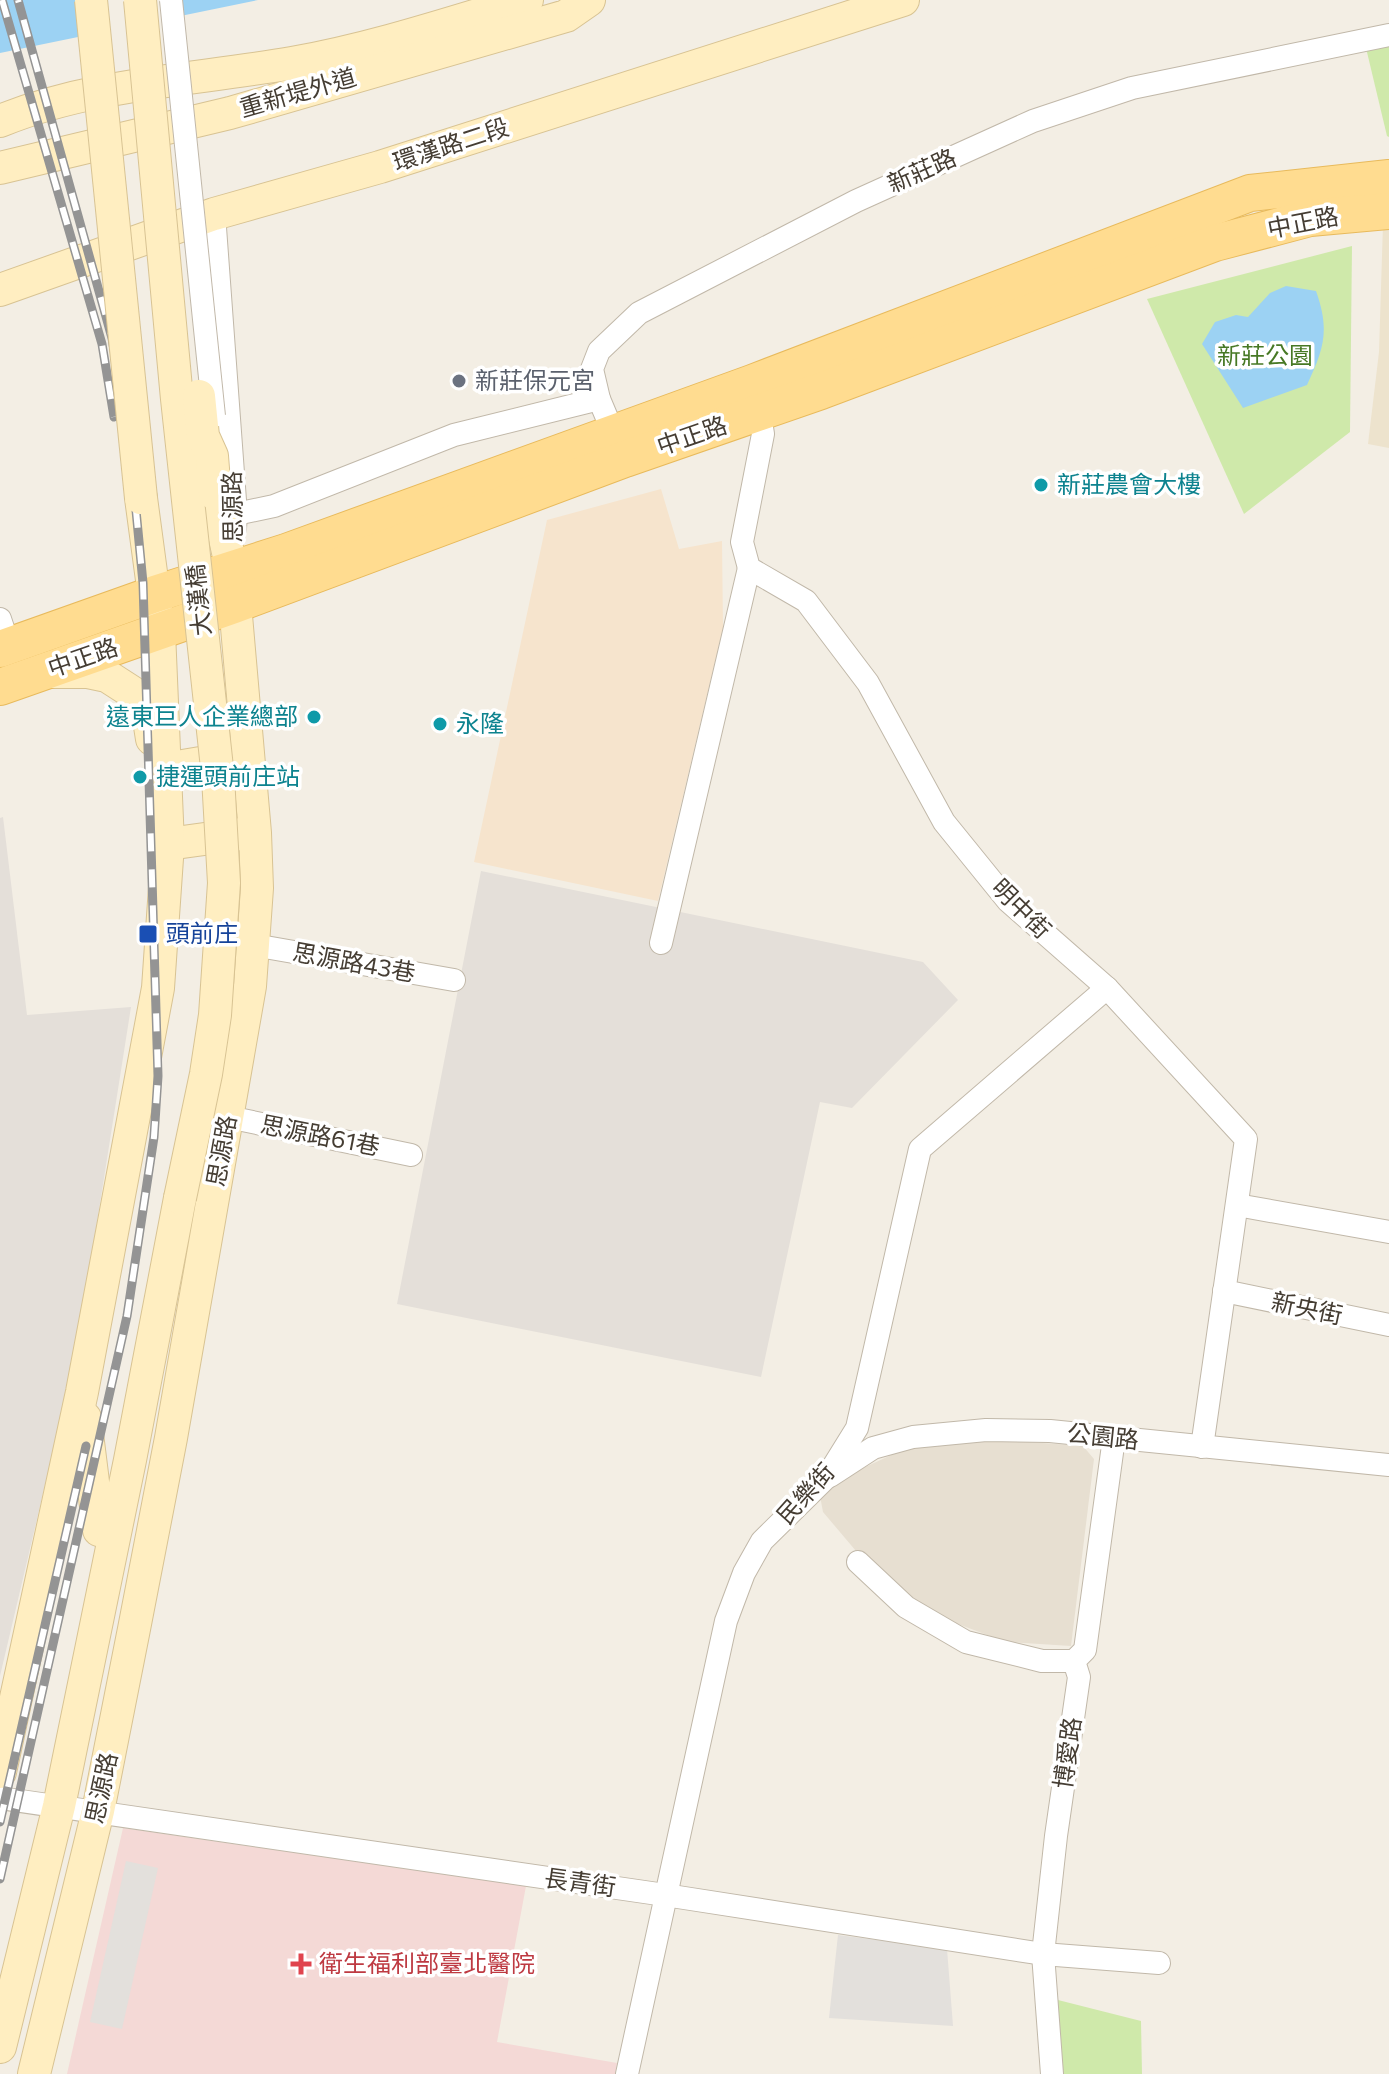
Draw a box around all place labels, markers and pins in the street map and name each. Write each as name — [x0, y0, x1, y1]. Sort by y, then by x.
place label: 新莊保元宮 — [475, 365, 595, 394]
marker: 新莊保元宮 — [450, 372, 468, 390]
place label: 新莊農會大樓 — [1057, 469, 1201, 498]
marker: 新莊農會大樓 — [1032, 476, 1050, 494]
place label: 遠東巨人企業總部 — [106, 701, 298, 730]
marker: 遠東巨人企業總部 — [305, 708, 323, 726]
place label: 永隆 — [456, 708, 504, 737]
marker: 永隆 — [431, 715, 449, 733]
place label: 捷運頭前庄站 — [156, 761, 300, 790]
marker: 捷運頭前庄站 — [131, 768, 149, 786]
place label: 頭前庄 — [166, 918, 238, 947]
marker: 頭前庄 — [137, 923, 159, 945]
place label: 衛生福利部臺北醫院 — [319, 1948, 535, 1977]
marker: 衛生福利部臺北醫院 — [290, 1953, 312, 1975]

